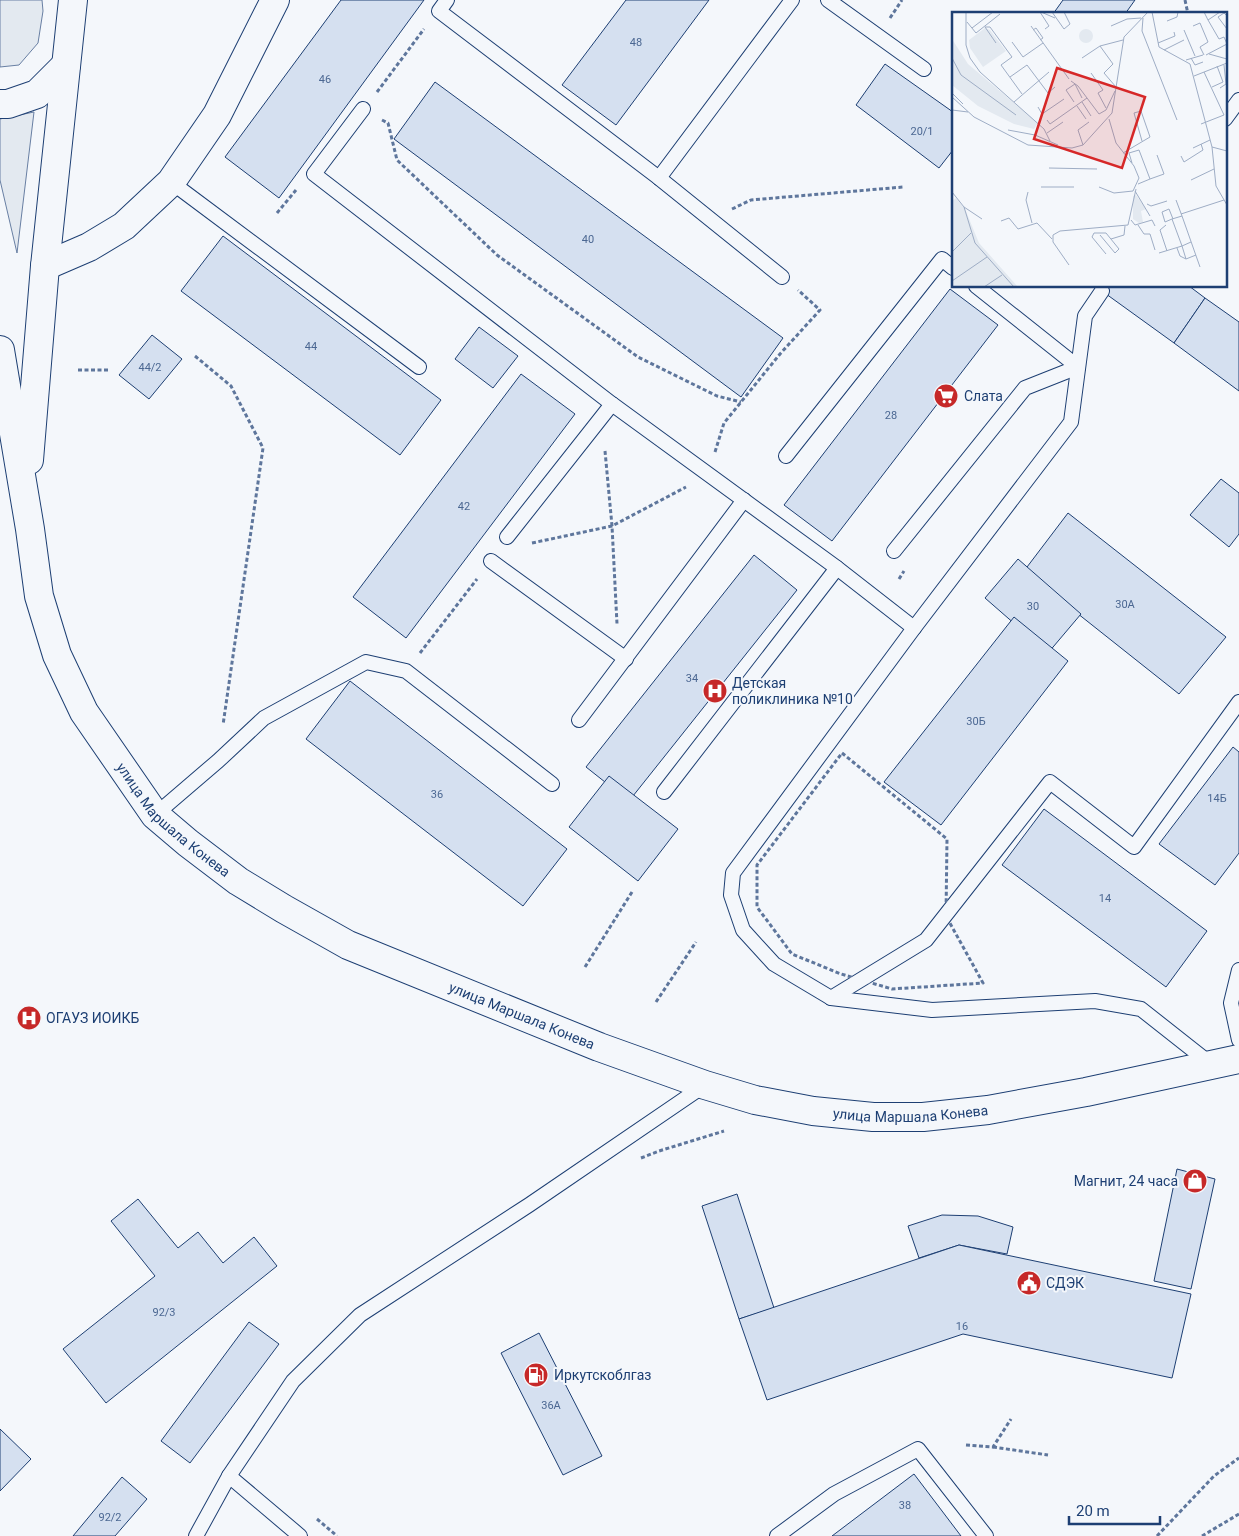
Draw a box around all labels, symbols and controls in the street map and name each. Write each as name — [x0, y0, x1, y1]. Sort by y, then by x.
inset map — [952, 12, 1226, 288]
house number: 48 — [630, 36, 642, 49]
house number: 46 — [319, 73, 331, 86]
house number: 20/1 — [910, 125, 934, 138]
house number: 40 — [582, 233, 594, 246]
house number: 44 — [305, 340, 317, 353]
house number: 44/2 — [138, 361, 162, 374]
supermarket icon: Слата — [933, 383, 959, 409]
place label: Слата — [964, 388, 1003, 404]
house number: 28 — [885, 409, 897, 422]
house number: 42 — [458, 500, 470, 513]
house number: 30А — [1115, 598, 1136, 611]
house number: 30 — [1027, 600, 1039, 613]
house number: 34 — [686, 672, 698, 685]
place label: Детская поликлиника №10 — [732, 675, 853, 707]
hospital icon: Детская поликлиника №10 — [702, 678, 728, 704]
house number: 30Б — [966, 715, 986, 728]
street label: улица Маршала Конева — [113, 760, 233, 880]
house number: 36 — [431, 788, 443, 801]
house number: 14Б — [1207, 792, 1227, 805]
house number: 14 — [1099, 892, 1111, 905]
street label: улица Маршала Конева — [447, 979, 597, 1052]
hospital icon: ОГАУЗ ИОИКБ — [16, 1005, 42, 1031]
place label: ОГАУЗ ИОИКБ — [46, 1010, 139, 1026]
street label: улица Маршала Конева — [832, 1102, 989, 1125]
shop icon: Магнит, 24 часа — [1182, 1168, 1208, 1194]
place label: Магнит, 24 часа — [1074, 1173, 1178, 1189]
public building icon: СДЭК — [1016, 1270, 1042, 1296]
place label: СДЭК — [1046, 1275, 1084, 1291]
house number: 92/3 — [152, 1306, 176, 1319]
house number: 16 — [956, 1320, 968, 1333]
fuel station icon: Иркутскоблгаз — [523, 1362, 549, 1388]
place label: Иркутскоблгаз — [554, 1367, 651, 1383]
house number: 36А — [541, 1399, 562, 1412]
scale bar — [1069, 1494, 1160, 1526]
house number: 38 — [899, 1499, 911, 1512]
text: 20 m — [1076, 1502, 1110, 1520]
house number: 92/2 — [98, 1511, 122, 1524]

